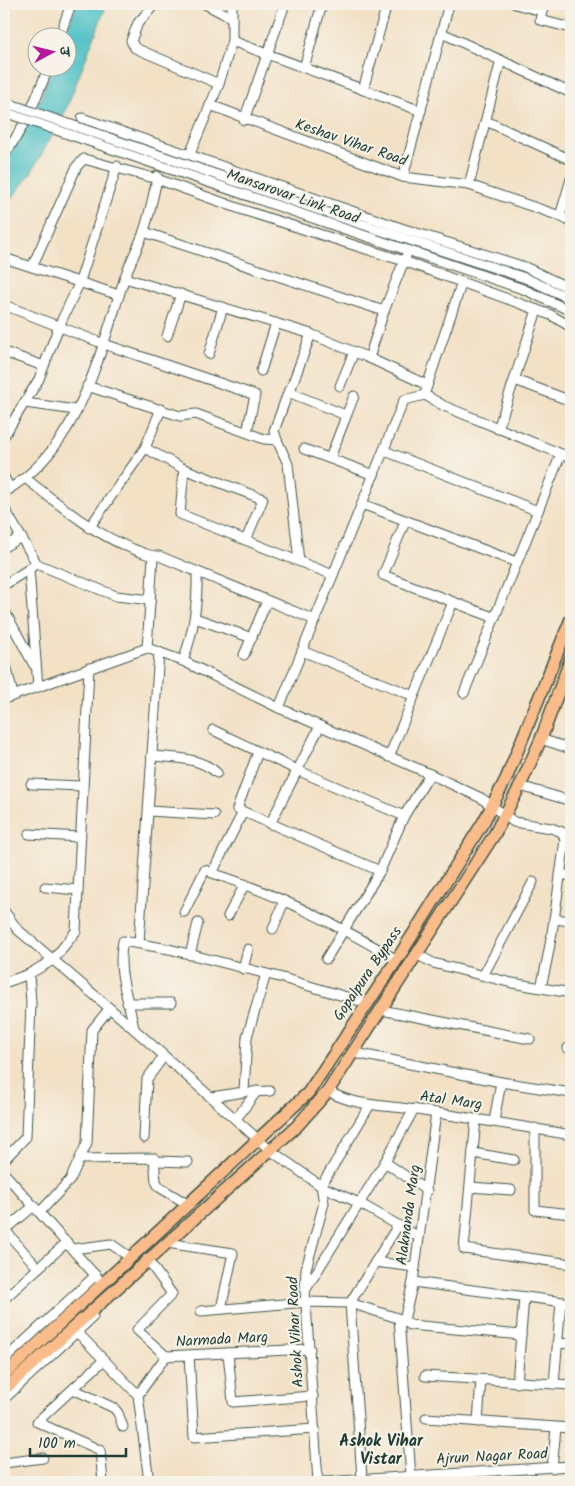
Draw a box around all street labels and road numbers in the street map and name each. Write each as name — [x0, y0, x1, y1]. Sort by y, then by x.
street label: Keshav Vihar Road — [292, 113, 411, 174]
street label: Mansarovar Link Road — [223, 163, 363, 231]
street label: Gopalpura Bypass — [327, 921, 409, 1026]
street label: Atal Marg — [418, 1085, 484, 1117]
street label: Alaknanda Marg — [390, 1163, 428, 1267]
street label: Ashok Vihar Road — [281, 1275, 311, 1388]
street label: Narmada Marg — [175, 1326, 269, 1354]
street label: Ajrun Nagar Road — [436, 1442, 549, 1472]

